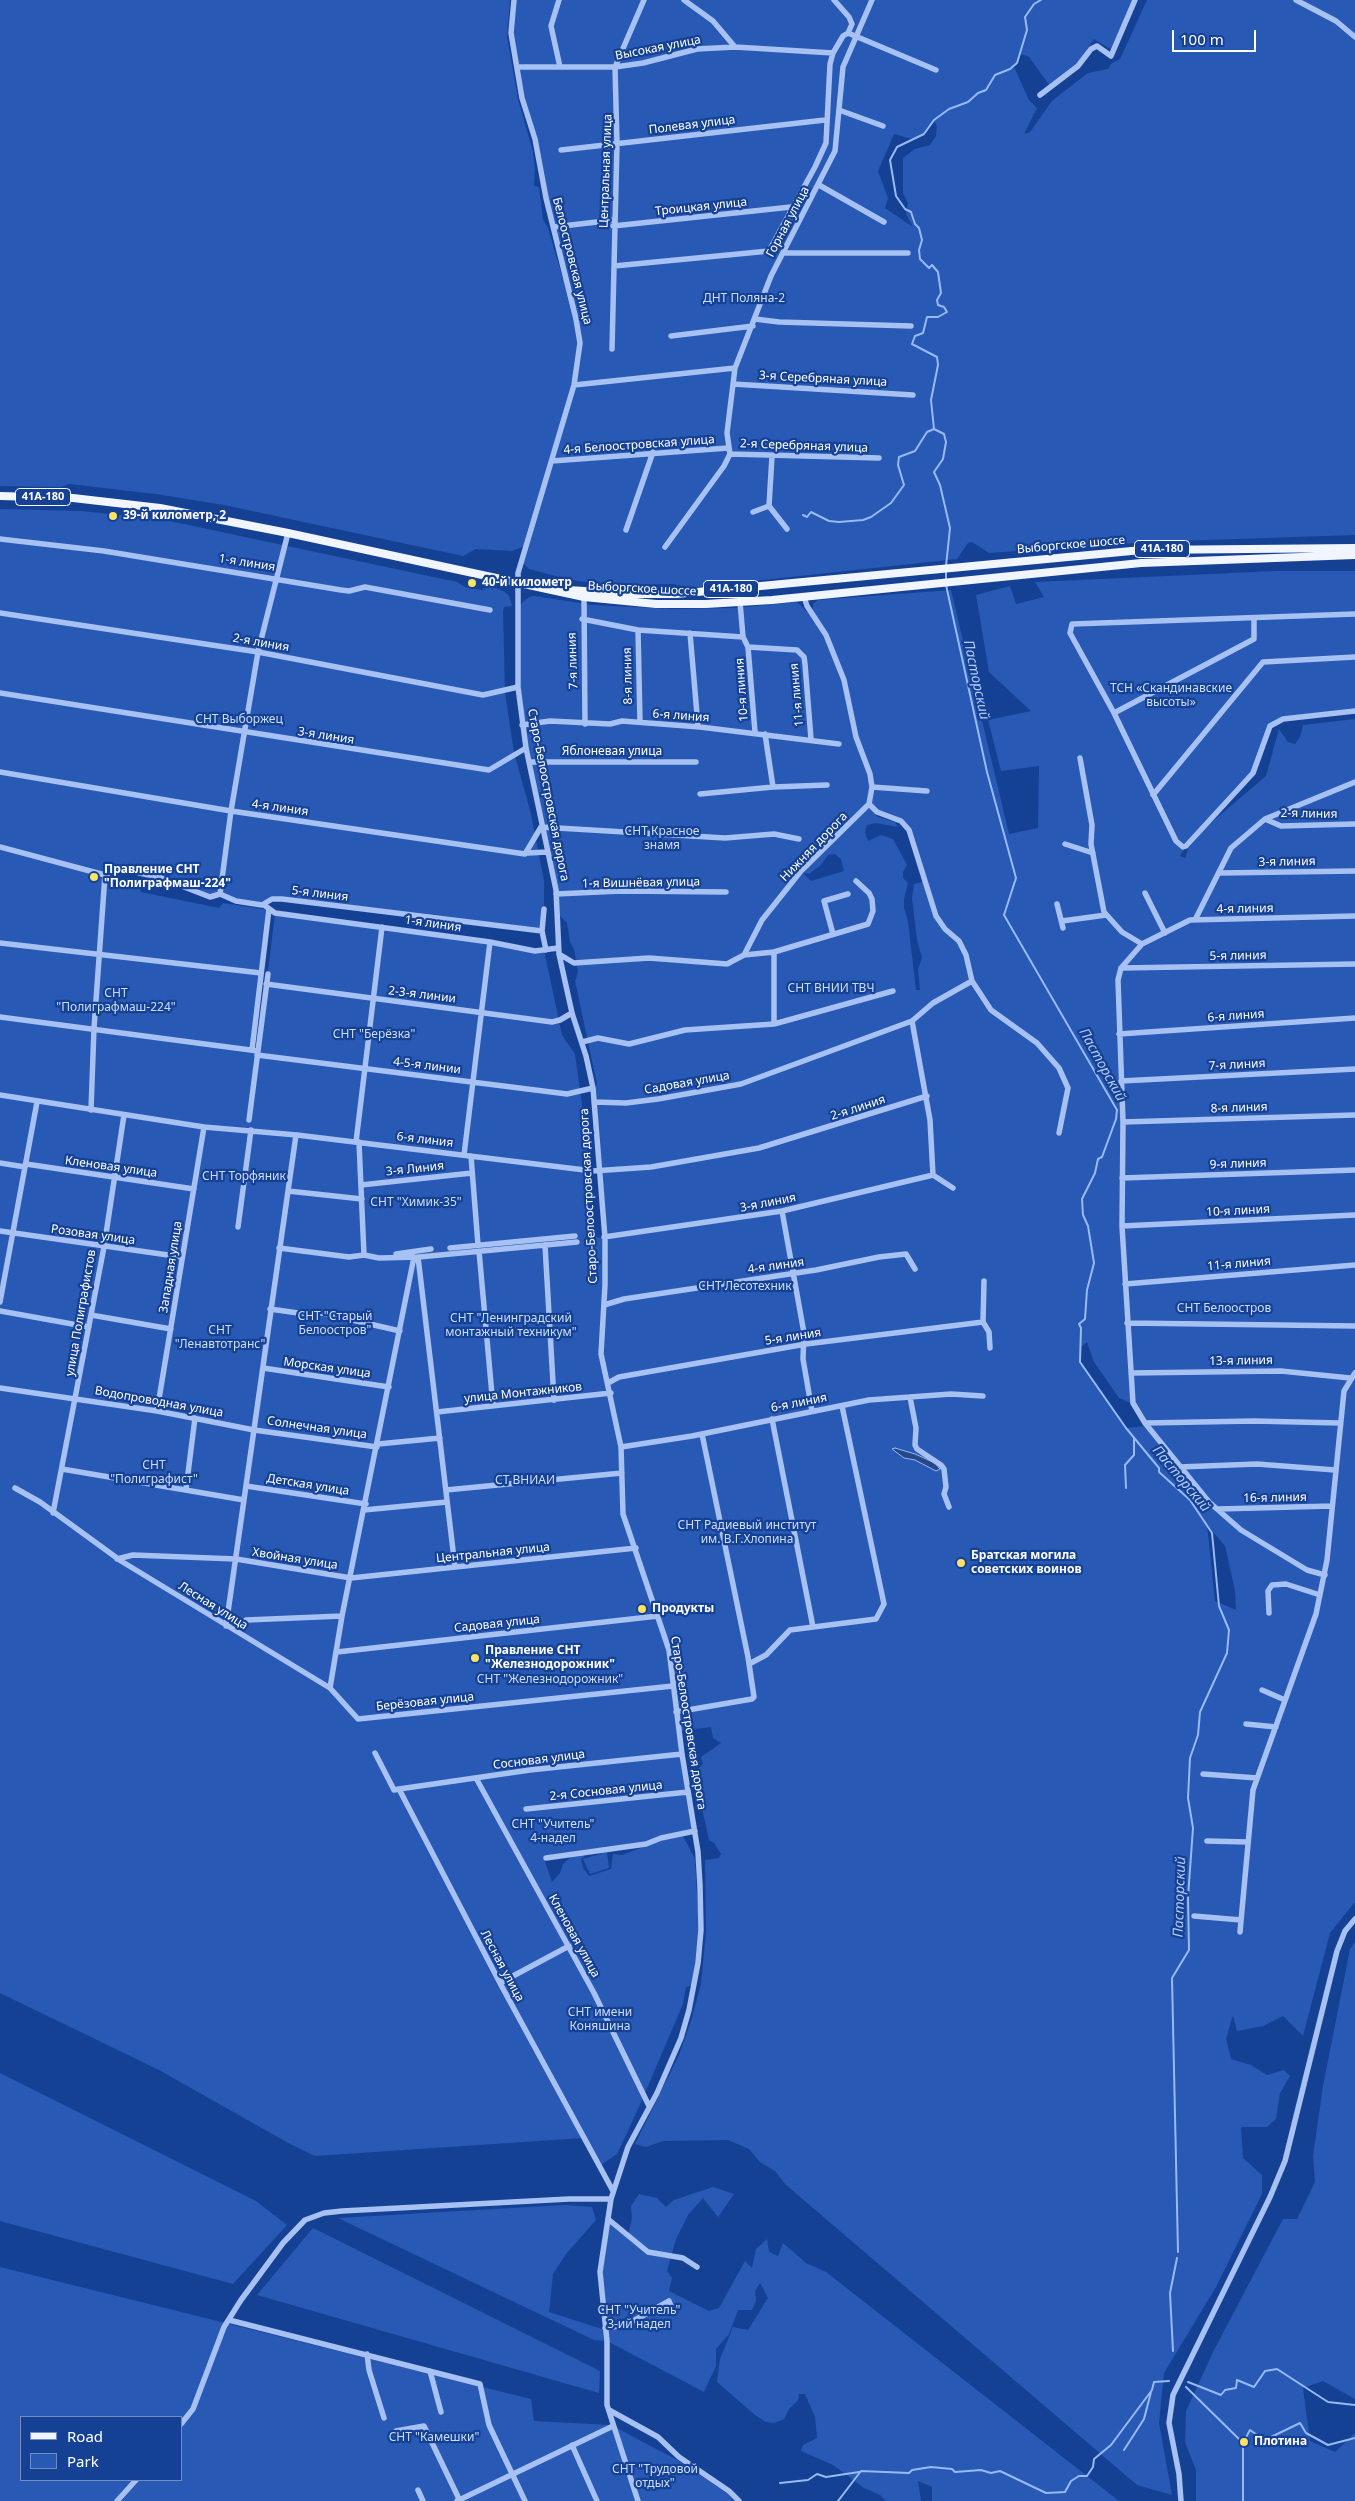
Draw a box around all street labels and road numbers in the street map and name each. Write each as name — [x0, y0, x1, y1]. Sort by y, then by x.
street label: Высокая улица — [614, 33, 702, 63]
street label: Полевая улица — [648, 113, 736, 137]
street label: Центральная улица — [597, 114, 615, 228]
street label: Горная улица — [763, 184, 813, 260]
street label: Троицкая улица — [654, 195, 748, 219]
street label: Белоостровская улица — [549, 196, 595, 326]
street label: 3-я Серебряная улица — [759, 368, 887, 390]
street label: 4-я Белоостровская улица — [563, 433, 715, 457]
street label: 2-я Серебряная улица — [740, 437, 868, 455]
road number: 41А-180 — [15, 488, 70, 506]
street label: Выборгское шоссе — [1016, 533, 1126, 557]
road number: 41А-180 — [1134, 540, 1190, 558]
street label: 1-я линия — [218, 551, 276, 575]
street label: Выборгское шоссе — [587, 579, 697, 599]
road number: 41А-180 — [704, 580, 758, 598]
street label: 2-я линия — [232, 631, 290, 655]
street label: 7-я линия — [565, 632, 581, 690]
street label: 8-я линия — [620, 647, 636, 705]
street label: 10-я линия — [733, 658, 751, 722]
street label: 11-я линия — [787, 663, 807, 727]
street label: Старо-Белоостровская дорога — [524, 707, 572, 883]
street label: 6-я линия — [652, 707, 710, 725]
street label: 3-я линия — [297, 724, 355, 748]
street label: Яблоневая улица — [562, 745, 662, 759]
street label: 4-я линия — [251, 797, 309, 819]
street label: 2-я линия — [1280, 806, 1338, 822]
street label: Нижняя дорога — [777, 809, 851, 885]
street label: 3-я линия — [1258, 854, 1316, 870]
street label: 1-я Вишнёвая улица — [582, 875, 700, 891]
street label: 5-я линия — [291, 883, 349, 905]
street label: 4-я линия — [1216, 901, 1274, 917]
street label: 1-я линия — [404, 913, 462, 935]
street label: 5-я линия — [1209, 948, 1267, 964]
street label: 2-3-я линии — [387, 984, 457, 1006]
street label: 6-я линия — [1207, 1007, 1265, 1025]
street label: 4-5-я линии — [392, 1055, 462, 1077]
street label: 7-я линия — [1208, 1056, 1266, 1074]
street label: Садовая улица — [643, 1068, 731, 1098]
street label: 2-я линия — [829, 1092, 887, 1124]
street label: 8-я линия — [1210, 1100, 1268, 1116]
street label: Старо-Белоостровская дорога — [577, 1108, 601, 1284]
street label: 6-я линия — [396, 1129, 454, 1151]
street label: Кленовая улица — [64, 1153, 158, 1181]
street label: 9-я линия — [1209, 1156, 1267, 1172]
street label: 3-я Линия — [385, 1159, 445, 1179]
street label: 3-я линия — [739, 1190, 797, 1216]
street label: 10-я линия — [1206, 1202, 1270, 1220]
street label: Западная улица — [157, 1220, 185, 1314]
street label: Розовая улица — [50, 1222, 136, 1248]
street label: улица Полиграфистов — [63, 1249, 99, 1377]
street label: 11-я линия — [1207, 1254, 1271, 1274]
street label: 4-я линия — [747, 1255, 805, 1277]
street label: 5-я линия — [764, 1325, 822, 1349]
street label: 13-я линия — [1209, 1353, 1273, 1369]
street label: Морская улица — [282, 1355, 372, 1381]
street label: улица Монтажников — [463, 1380, 583, 1406]
street label: Водопроводная улица — [94, 1384, 224, 1420]
street label: 6-я линия — [770, 1390, 828, 1416]
street label: Солнечная улица — [266, 1414, 368, 1442]
street label: Детская улица — [266, 1471, 350, 1499]
street label: 16-я линия — [1243, 1490, 1307, 1506]
street label: Центральная улица — [436, 1540, 550, 1566]
street label: Хвойная улица — [251, 1545, 339, 1573]
street label: Лесная улица — [176, 1579, 250, 1633]
street label: Садовая улица — [453, 1612, 541, 1636]
street label: Старо-Белоостровская дорога — [667, 1635, 709, 1811]
street label: Берёзовая улица — [375, 1690, 475, 1714]
street label: Сосновая улица — [492, 1747, 586, 1773]
street label: 2-я Сосновая улица — [549, 1778, 663, 1804]
street label: Кленовая улица — [545, 1892, 603, 1980]
street label: Лесная улица — [477, 1928, 527, 2004]

